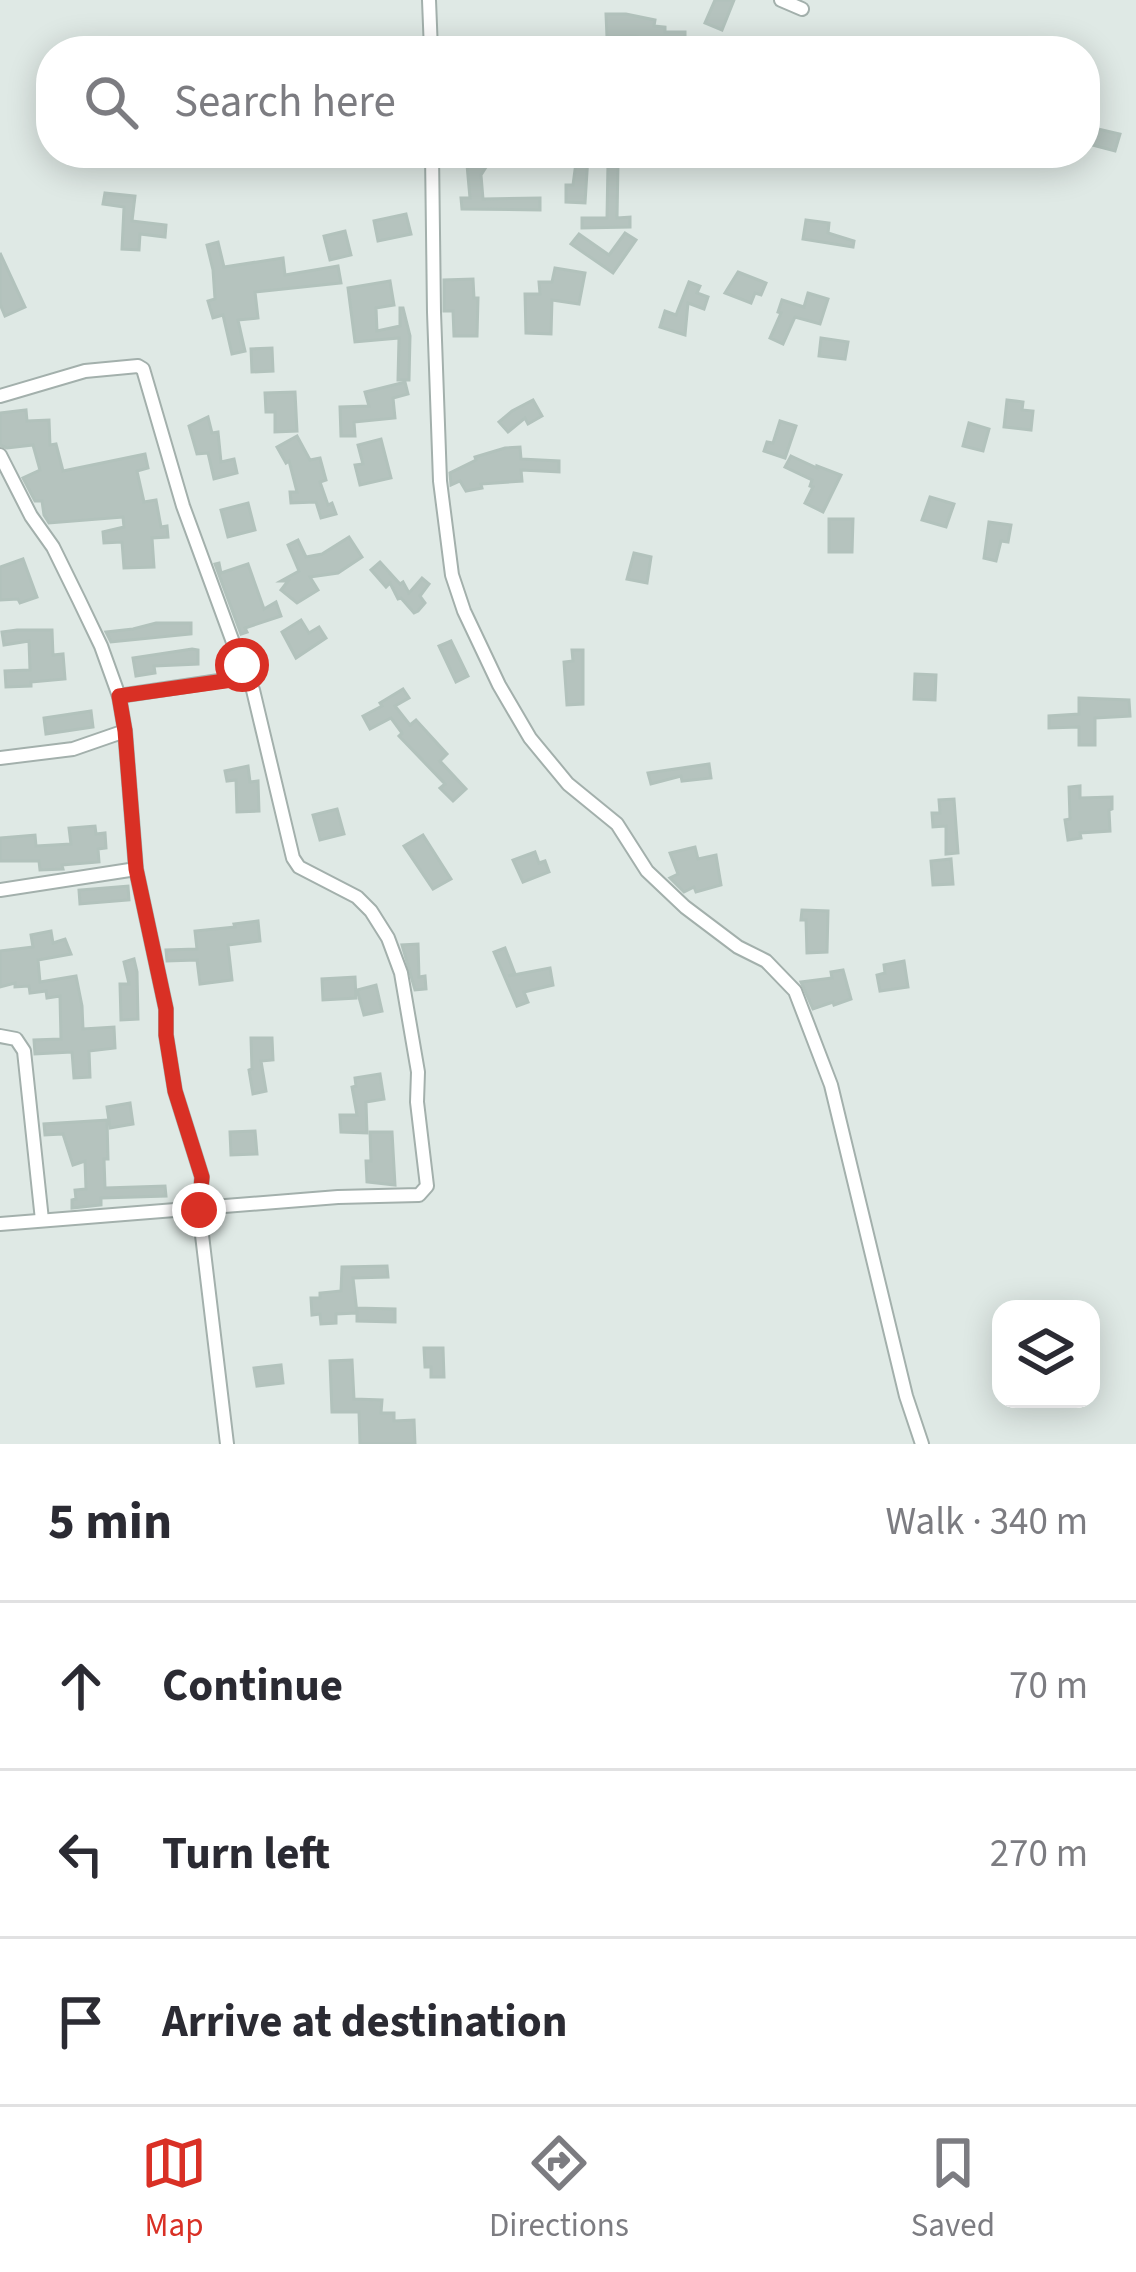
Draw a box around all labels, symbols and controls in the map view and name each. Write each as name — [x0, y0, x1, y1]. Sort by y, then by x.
search box — [36, 36, 1100, 168]
icon: search — [78, 69, 144, 135]
text: Search here — [174, 70, 396, 134]
route start — [215, 638, 269, 692]
route end — [172, 1183, 226, 1237]
map controls — [992, 1300, 1100, 1408]
button: layers — [992, 1300, 1100, 1408]
text: 5 min — [48, 1486, 172, 1558]
text: Walk · 340 m — [885, 1494, 1088, 1550]
icon: ahead — [48, 1653, 114, 1719]
text: Continue — [162, 1654, 343, 1718]
text: 70 m — [1009, 1658, 1088, 1714]
icon: left — [48, 1821, 114, 1887]
text: Turn left — [162, 1822, 330, 1886]
text: 270 m — [990, 1826, 1088, 1882]
icon: arrive — [48, 1989, 114, 2055]
text: Arrive at destination — [162, 1990, 567, 2054]
tab: Map — [141, 2130, 207, 2249]
tab: Directions — [489, 2130, 629, 2249]
tab: Saved — [911, 2130, 995, 2249]

